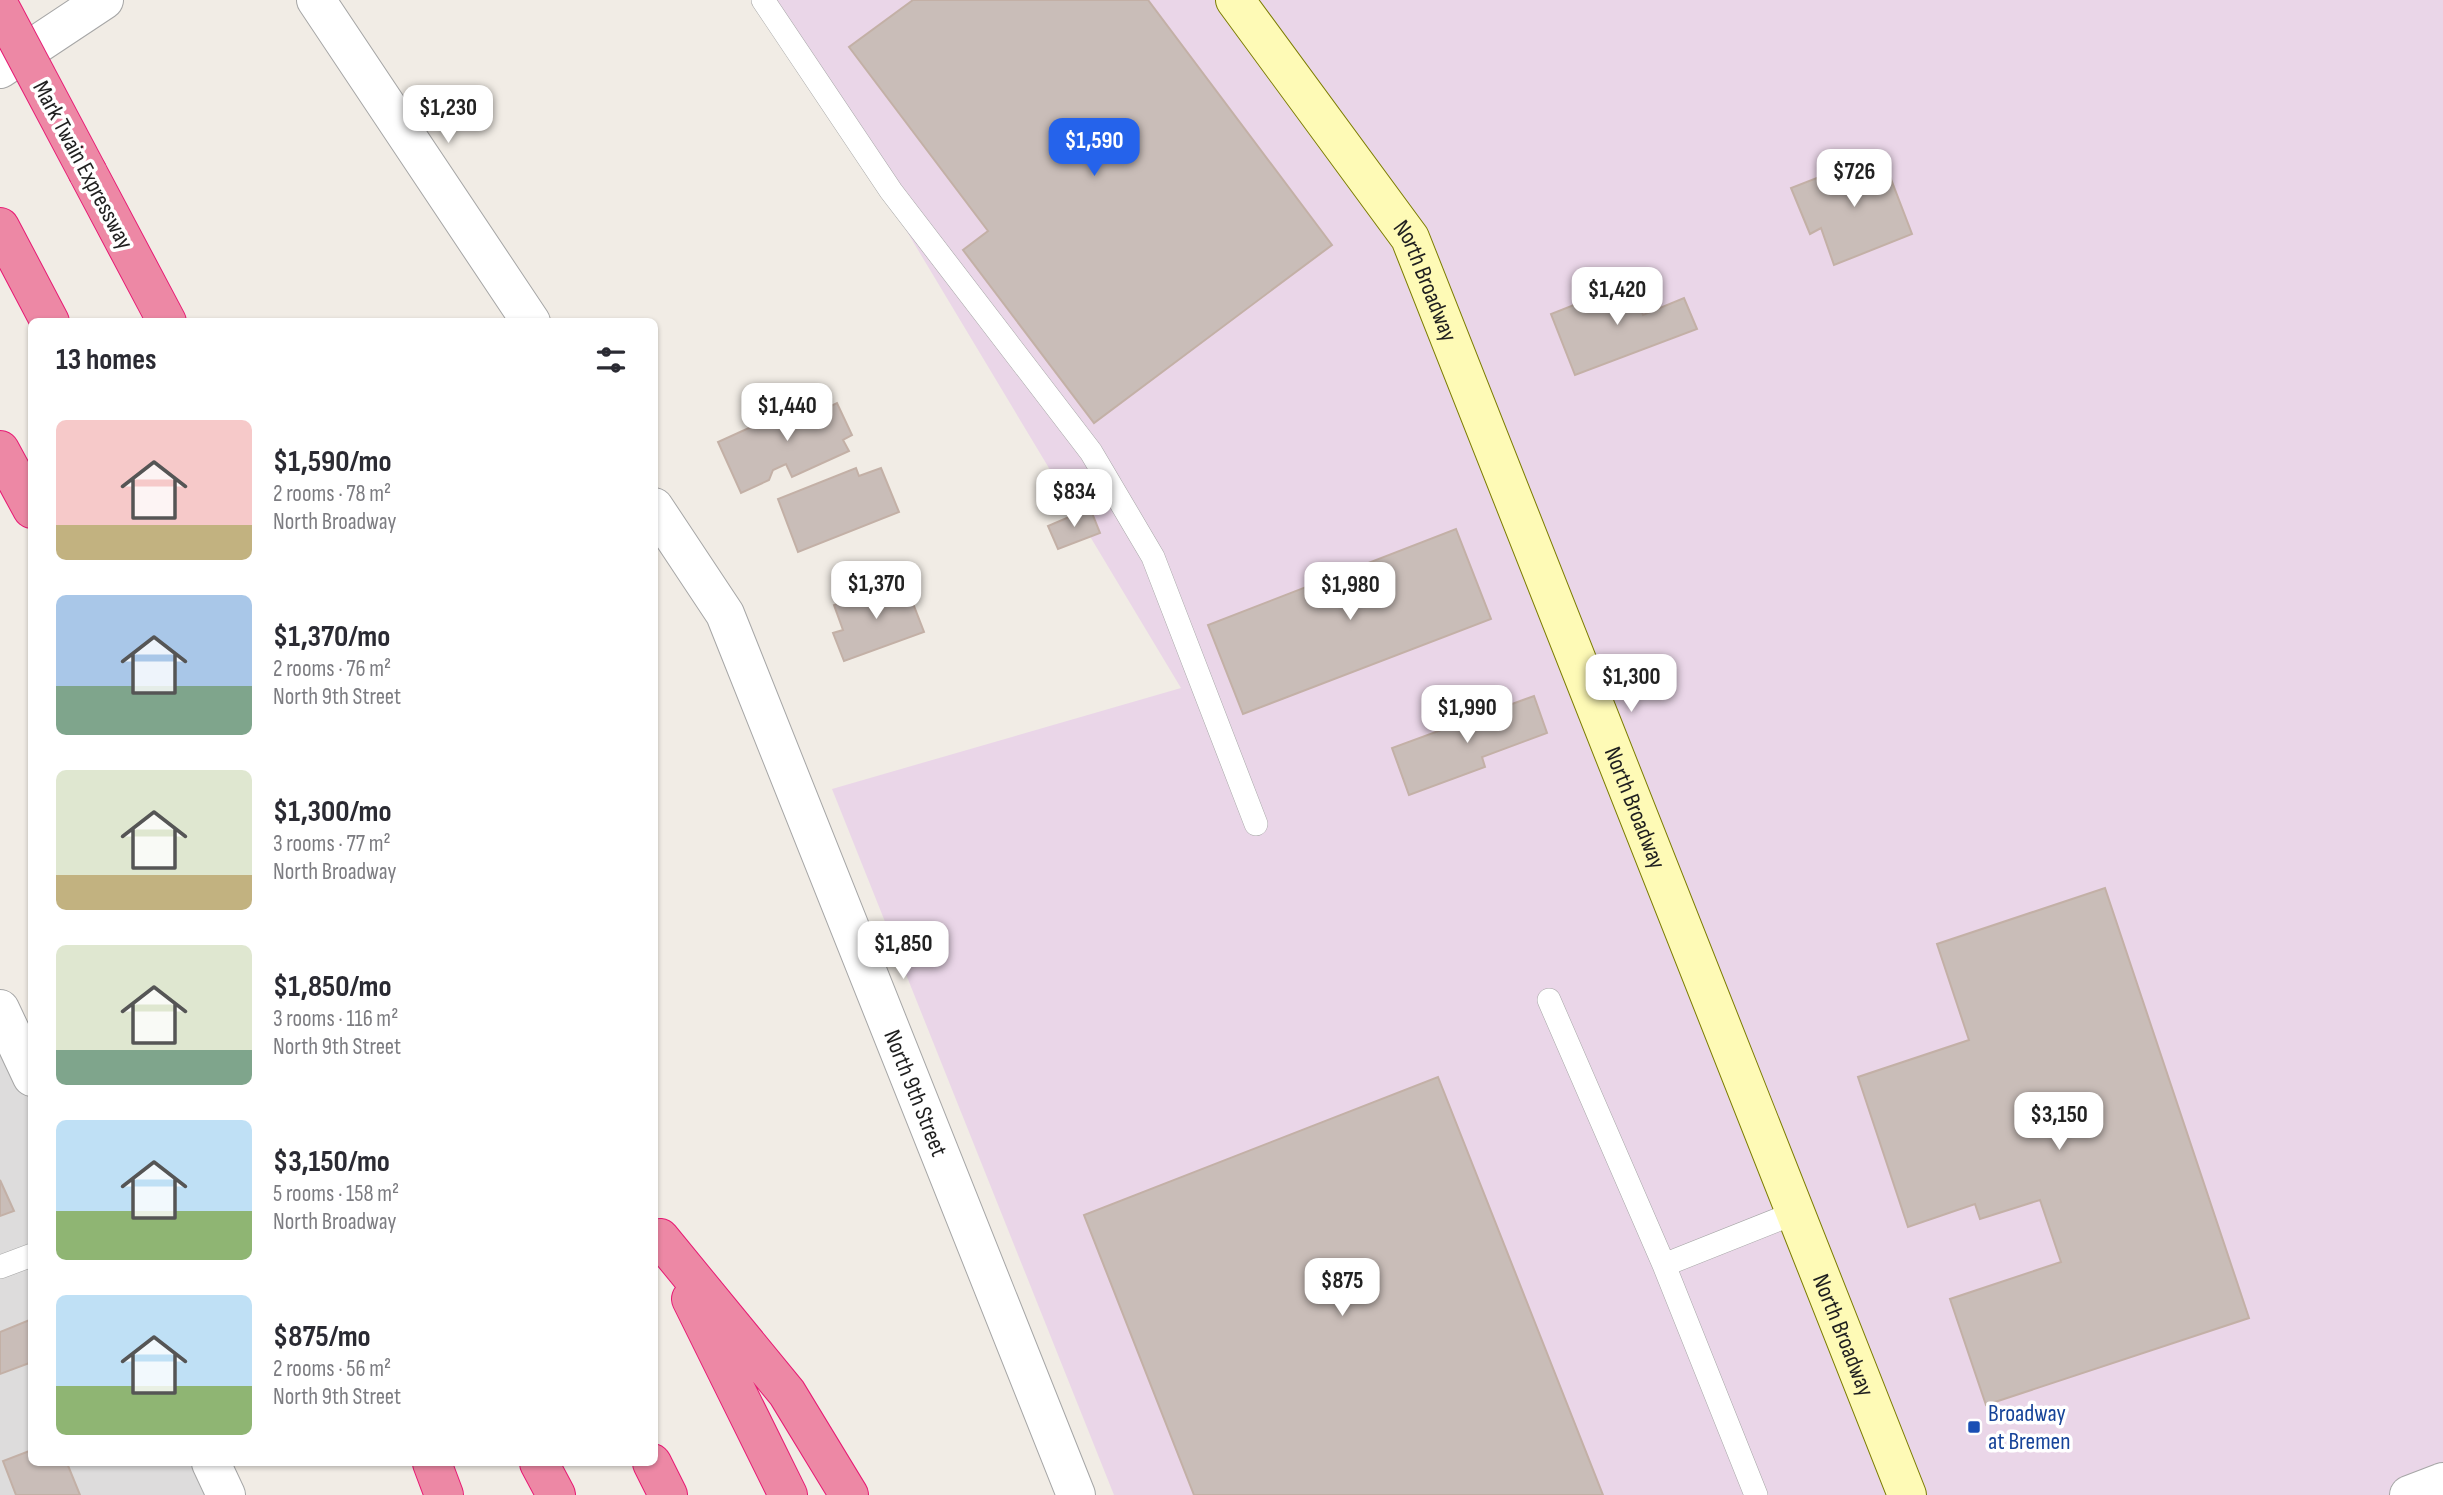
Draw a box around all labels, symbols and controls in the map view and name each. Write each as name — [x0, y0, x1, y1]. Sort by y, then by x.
street label: Mark Twain Expressway — [26, 76, 140, 254]
pin: $1,230 — [391, 86, 505, 145]
text: $1,230 — [419, 94, 477, 122]
pin: $1,590 — [1037, 118, 1151, 178]
text: $1,590 — [1065, 127, 1123, 155]
pin: $726 — [1813, 150, 1895, 209]
text: $726 — [1833, 158, 1875, 186]
street label: North Broadway — [1387, 214, 1464, 346]
pin: $1,420 — [1560, 268, 1674, 327]
text: $1,420 — [1588, 276, 1646, 304]
icon: filters — [592, 341, 630, 379]
text: 13 homes — [56, 342, 157, 378]
pin: $1,440 — [730, 384, 844, 443]
text: $1,440 — [757, 392, 817, 420]
text: $1,590/mo — [273, 444, 392, 480]
icon: home — [112, 448, 196, 532]
pin: $834 — [1033, 470, 1115, 529]
text: $834 — [1052, 478, 1096, 506]
text: 2 rooms · 78 m² — [273, 480, 391, 508]
text: North Broadway — [273, 508, 396, 536]
pin: $1,370 — [819, 562, 933, 621]
pin: $1,980 — [1293, 562, 1407, 622]
text: $1,370 — [847, 570, 905, 598]
text: $1,980 — [1320, 571, 1380, 599]
text: $1,370/mo — [273, 619, 390, 655]
icon: home — [112, 623, 196, 707]
pin: $1,300 — [1574, 654, 1688, 714]
text: 2 rooms · 76 m² — [273, 655, 391, 683]
text: $1,300 — [1602, 663, 1660, 691]
text: North 9th Street — [273, 683, 401, 711]
pin: $1,990 — [1410, 686, 1524, 745]
text: $1,990 — [1437, 694, 1497, 722]
street label: North Broadway — [1598, 742, 1672, 873]
text: $1,300/mo — [273, 794, 392, 830]
icon: home — [112, 798, 196, 882]
text: 3 rooms · 77 m² — [273, 830, 391, 858]
text: North Broadway — [273, 858, 396, 886]
pin: $1,850 — [846, 922, 960, 981]
text: $1,850 — [874, 930, 932, 958]
text: $1,850/mo — [273, 969, 392, 1005]
icon: home — [112, 973, 196, 1057]
text: 3 rooms · 116 m² — [273, 1005, 398, 1033]
street label: North 9th Street — [878, 1025, 954, 1160]
text: North 9th Street — [273, 1033, 401, 1061]
pin: $3,150 — [2002, 1092, 2116, 1152]
text: $3,150 — [2030, 1101, 2088, 1129]
text: $3,150/mo — [273, 1144, 390, 1180]
icon: home — [112, 1148, 196, 1232]
text: 5 rooms · 158 m² — [273, 1180, 399, 1208]
text: North Broadway — [273, 1208, 396, 1236]
pin: $875 — [1301, 1258, 1383, 1318]
text: $875 — [1321, 1267, 1363, 1295]
street label: North Broadway — [1807, 1270, 1881, 1400]
text: $875/mo — [273, 1319, 371, 1355]
icon: home — [112, 1323, 196, 1407]
text: 2 rooms · 56 m² — [273, 1355, 391, 1383]
text: North 9th Street — [273, 1383, 401, 1411]
place label: Broadway at Bremen — [1988, 1399, 2071, 1456]
marker: Broadway at Bremen — [1966, 1419, 1982, 1435]

